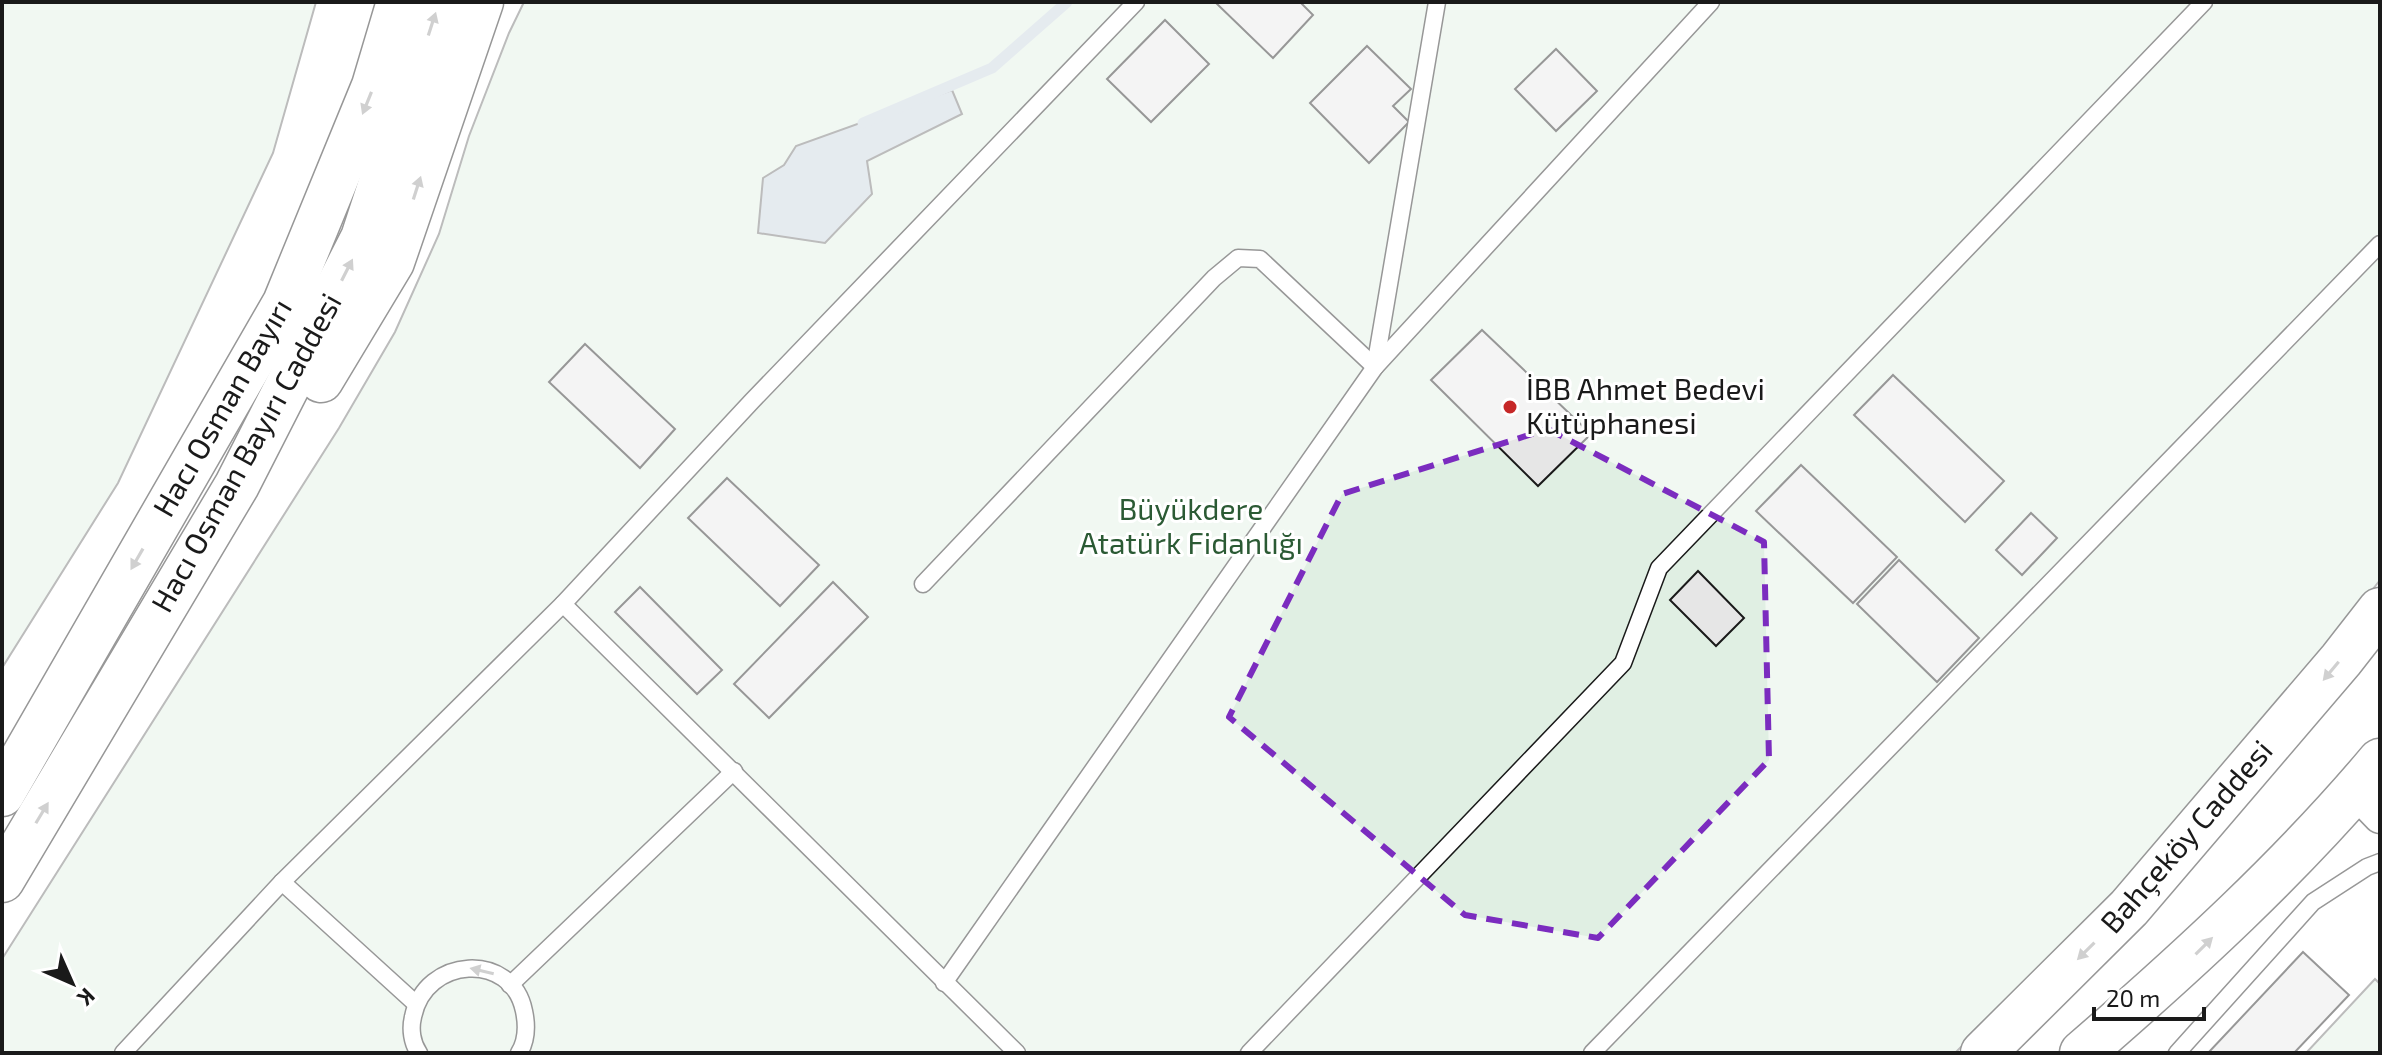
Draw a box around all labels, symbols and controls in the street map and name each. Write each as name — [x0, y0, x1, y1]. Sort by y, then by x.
one-way arrow — [427, 12, 439, 36]
one-way arrow — [361, 91, 374, 115]
one-way arrow — [411, 175, 423, 199]
one-way arrow — [341, 258, 354, 281]
street label: Hacı Osman Bayırı Caddesi — [143, 286, 348, 618]
street label: Hacı Osman Bayırı — [144, 292, 298, 522]
place label: İBB Ahmet Bedevi Kütüphanesi — [1526, 370, 1765, 440]
marker: İBB Ahmet Bedevi Kütüphanesi — [1501, 398, 1519, 416]
park label: Büyükdere Atatürk Fidanlığı — [1079, 490, 1303, 560]
one-way arrow — [130, 548, 144, 570]
one-way arrow — [2323, 661, 2340, 681]
street label: Bahçeköy Caddesi — [2092, 732, 2280, 940]
one-way arrow — [35, 802, 49, 824]
one-way arrow — [2194, 937, 2213, 956]
one-way arrow — [2077, 941, 2096, 960]
north arrow — [32, 943, 112, 1023]
one-way arrow — [469, 965, 494, 977]
scale bar — [2094, 971, 2204, 1021]
text: 20 m — [2106, 983, 2160, 1012]
text: K — [73, 984, 101, 1012]

